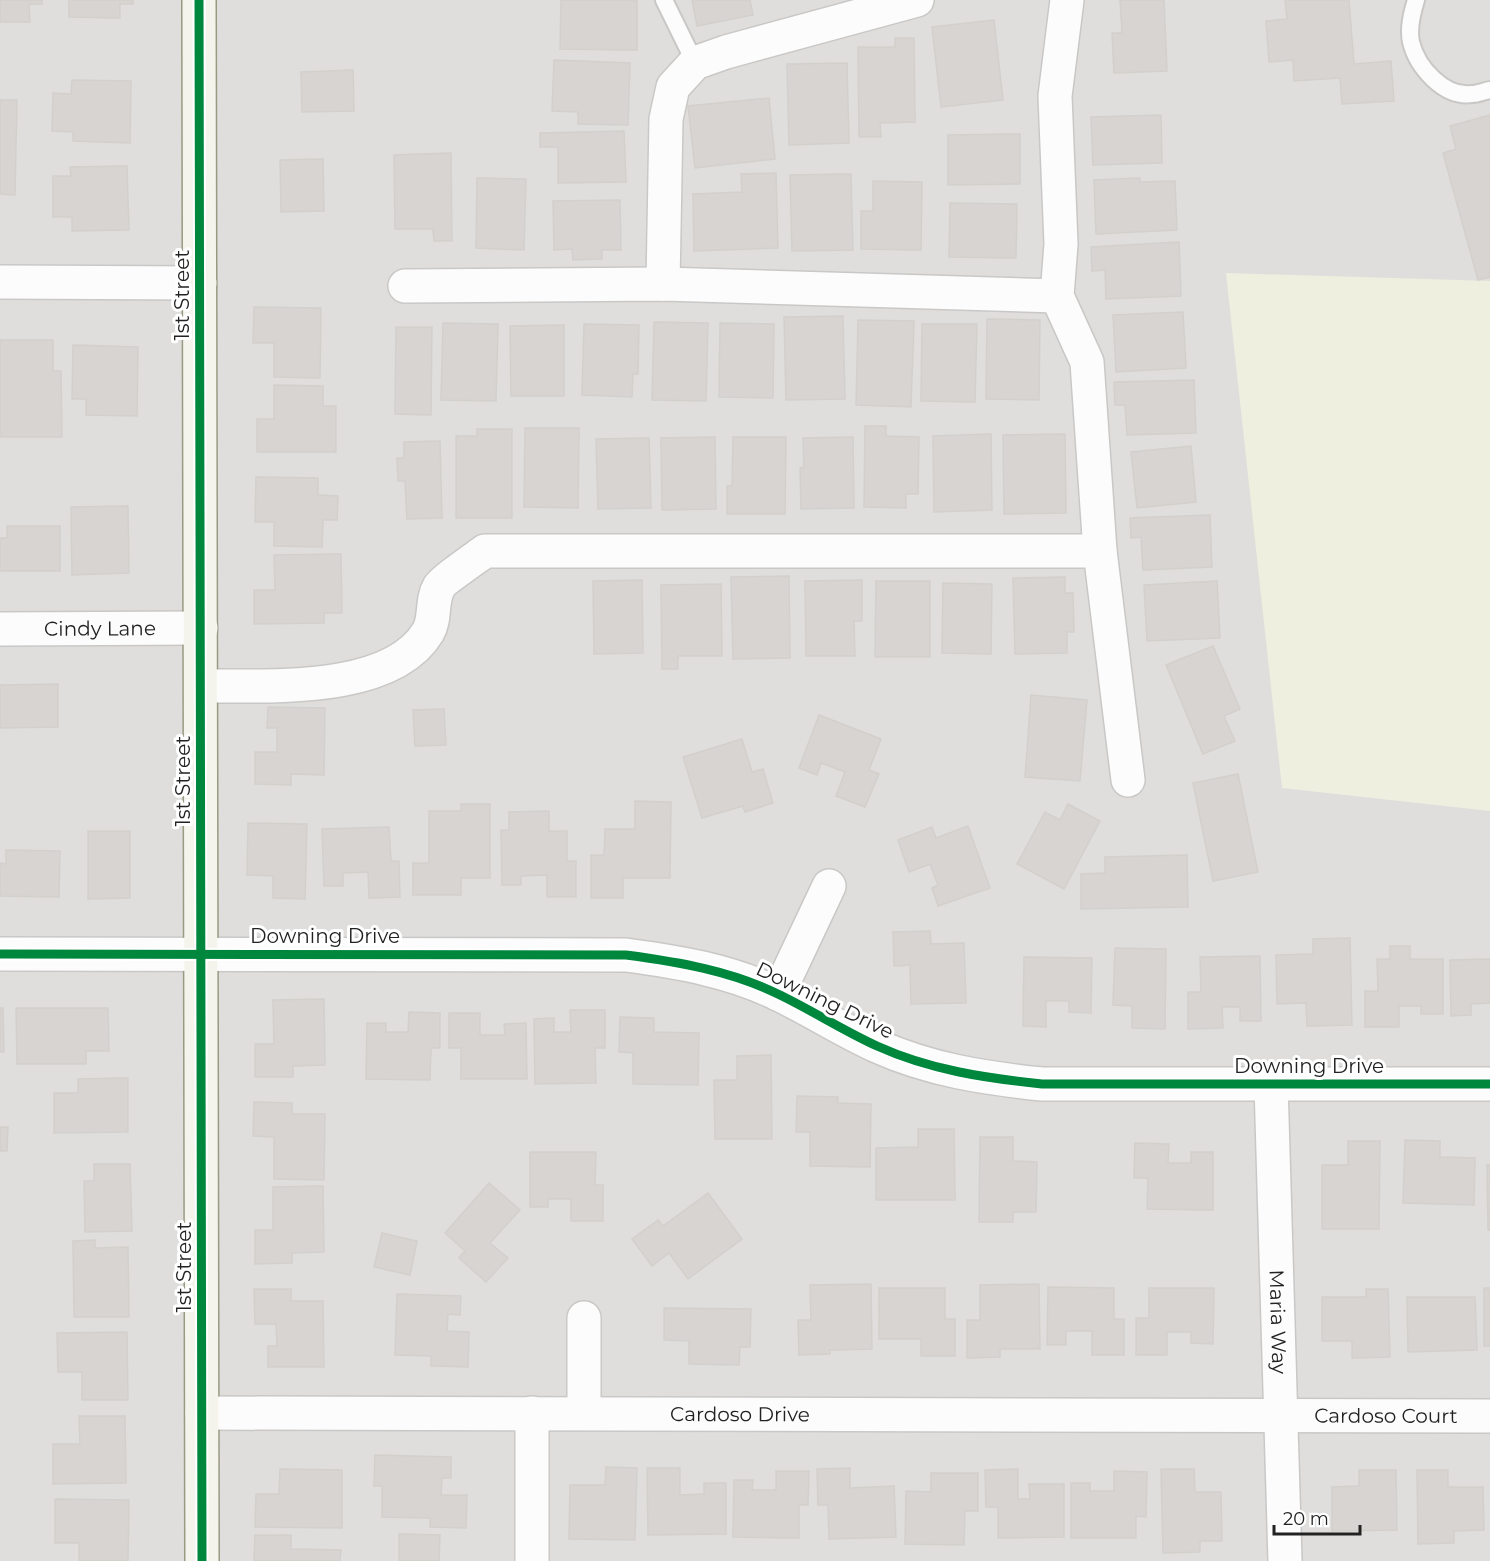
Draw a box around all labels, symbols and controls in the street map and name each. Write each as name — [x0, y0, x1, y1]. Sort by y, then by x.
street label: 1st Street — [170, 250, 194, 340]
street label: Cindy Lane — [44, 616, 156, 641]
street label: 1st Street — [171, 736, 195, 826]
street label: Downing Drive — [250, 924, 400, 948]
street label: Downing Drive — [752, 956, 898, 1044]
street label: Downing Drive — [1234, 1054, 1384, 1078]
street label: 1st Street — [172, 1222, 196, 1312]
street label: Maria Way — [1264, 1269, 1292, 1375]
street label: Cardoso Drive — [670, 1402, 810, 1426]
street label: Cardoso Court — [1314, 1404, 1458, 1428]
scale bar — [1274, 1498, 1360, 1536]
text: 20 m — [1283, 1508, 1329, 1530]

